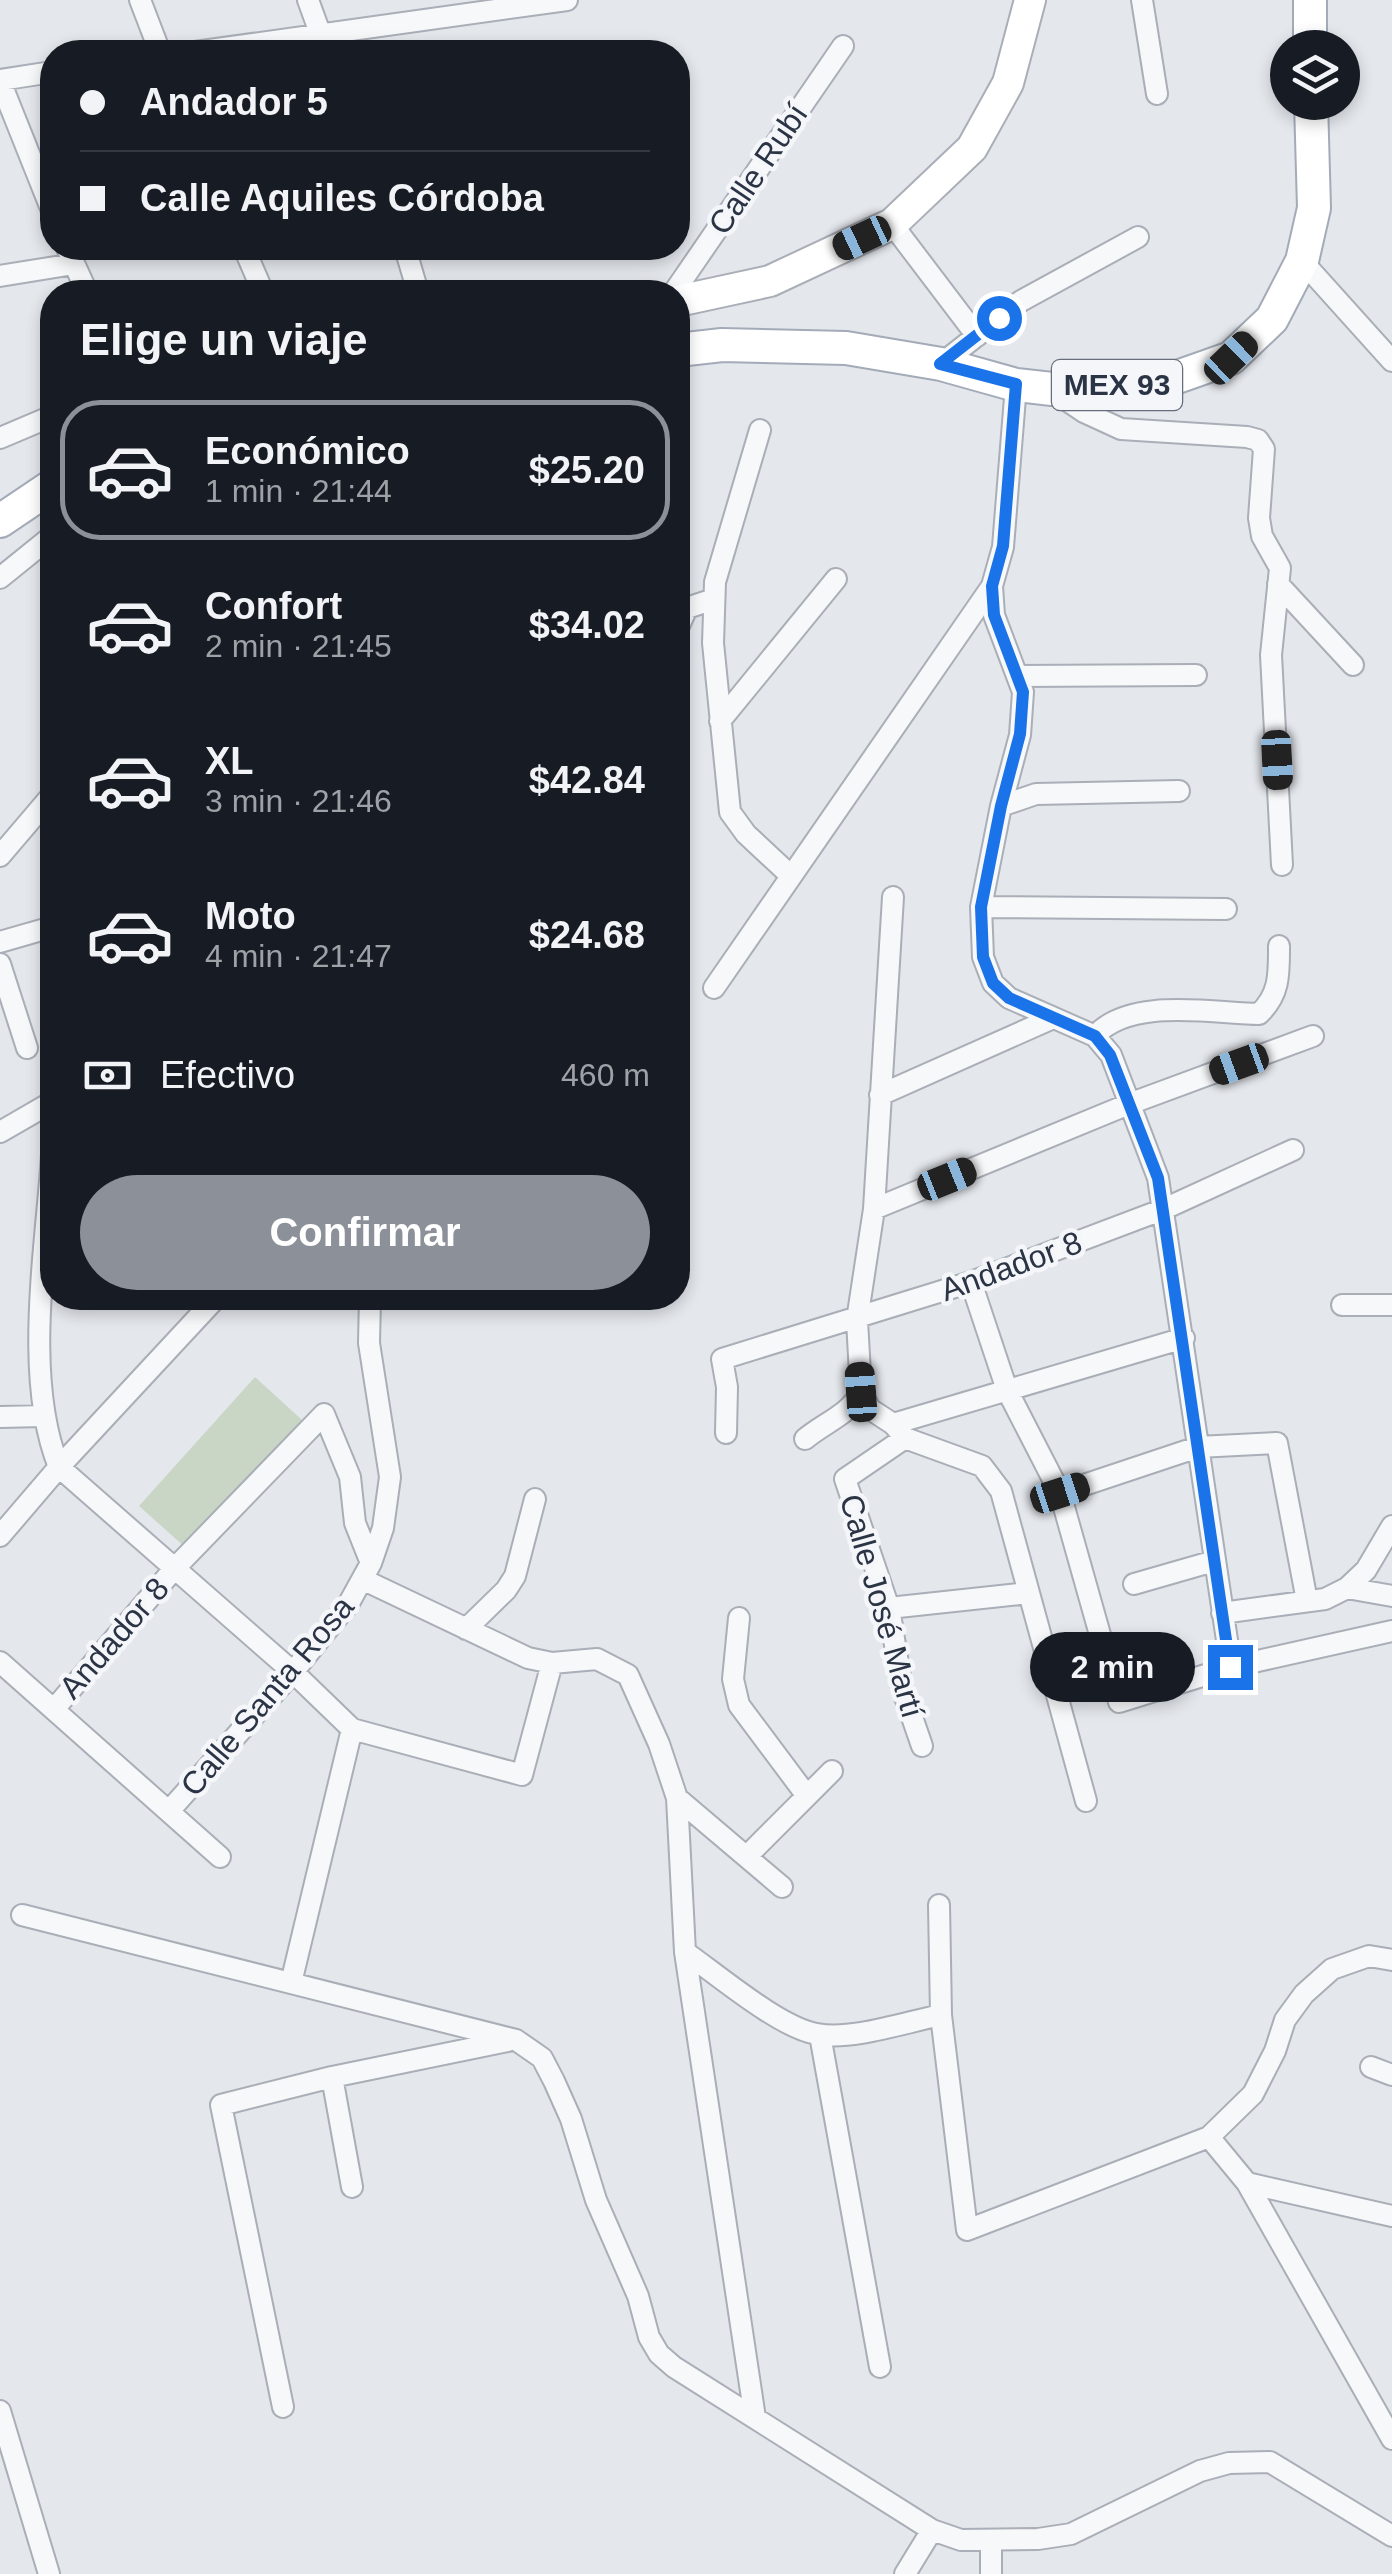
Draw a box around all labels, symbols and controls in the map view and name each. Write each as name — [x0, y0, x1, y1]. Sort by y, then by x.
map controls — [1270, 30, 1360, 120]
button: layers — [1270, 30, 1360, 120]
text: Andador 5 — [140, 81, 328, 123]
street label: Calle Rubí — [701, 97, 815, 241]
text: Calle Aquiles Córdoba — [140, 177, 544, 219]
car — [828, 212, 896, 264]
route start — [977, 296, 1022, 341]
text: Elige un viaje — [80, 314, 368, 365]
car — [1199, 326, 1263, 390]
road number: MEX 93 — [1052, 360, 1182, 410]
icon: car — [85, 425, 175, 515]
text: Económico — [205, 430, 410, 472]
text: $25.20 — [529, 449, 645, 491]
text: 1 min · 21:44 — [205, 473, 392, 509]
icon: car — [85, 580, 175, 670]
text: Confort — [205, 585, 342, 627]
text: $34.02 — [529, 604, 645, 646]
text: 2 min · 21:45 — [205, 628, 392, 664]
car — [1260, 729, 1294, 791]
icon: car — [85, 735, 175, 825]
text: XL — [205, 740, 254, 782]
text: $42.84 — [529, 759, 645, 801]
text: 3 min · 21:46 — [205, 783, 392, 819]
icon: car — [85, 890, 175, 980]
text: Moto — [205, 895, 296, 937]
text: $24.68 — [529, 914, 645, 956]
text: 4 min · 21:47 — [205, 938, 392, 974]
car — [1206, 1040, 1272, 1088]
icon: cash — [80, 1048, 135, 1103]
text: Efectivo — [160, 1054, 295, 1096]
text: 460 m — [561, 1057, 650, 1093]
car — [914, 1154, 980, 1204]
button: Confirmar — [80, 1175, 650, 1290]
street label: Andador 8 — [935, 1224, 1087, 1308]
car — [844, 1361, 878, 1423]
car — [1027, 1469, 1093, 1517]
street label: Calle José Martí — [833, 1490, 931, 1722]
street label: Andador 8 — [52, 1570, 176, 1706]
street label: Calle Santa Rosa — [173, 1589, 361, 1803]
callout: 2 min — [1030, 1632, 1195, 1702]
route end — [1208, 1645, 1253, 1690]
text: 2 min — [1071, 1649, 1154, 1685]

